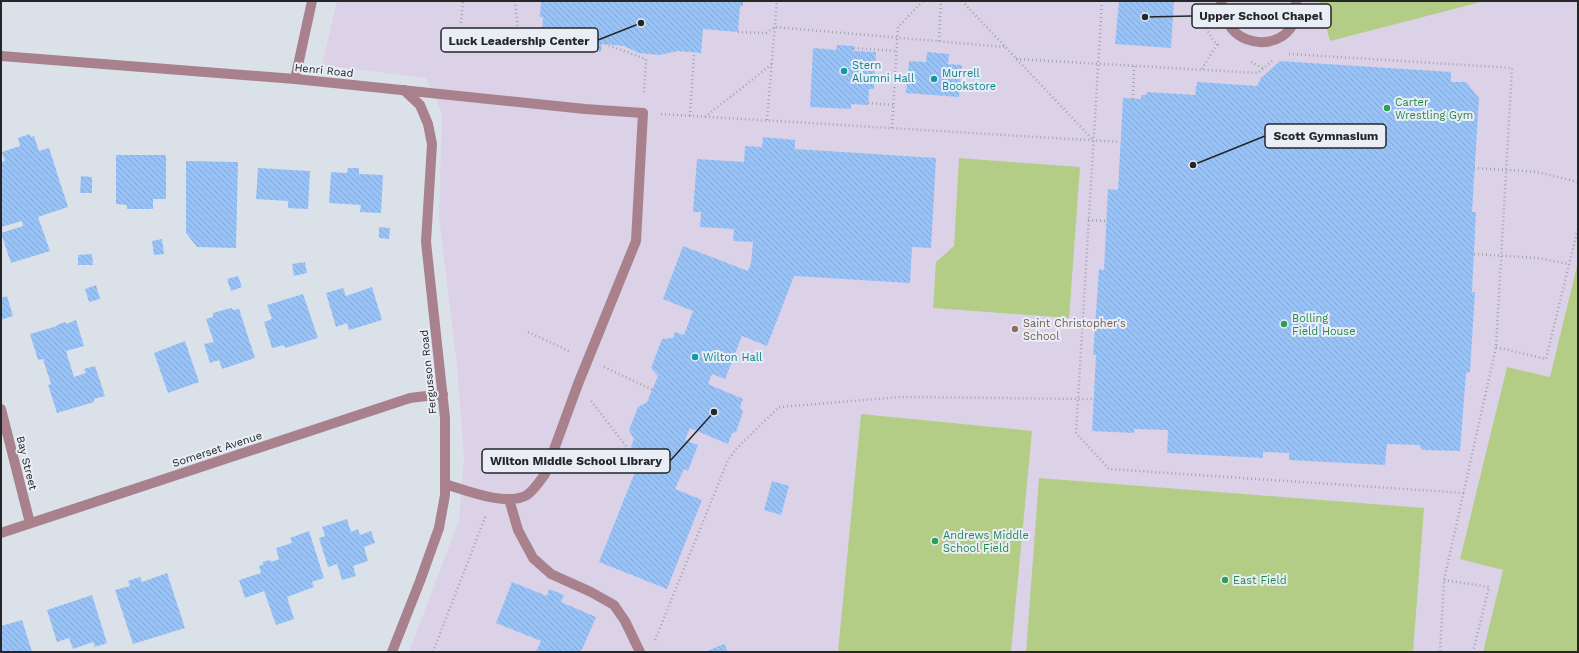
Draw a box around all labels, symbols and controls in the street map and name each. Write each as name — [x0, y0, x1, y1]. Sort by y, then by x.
callout: Upper School Chapel — [1192, 4, 1331, 28]
text: Upper School Chapel — [1199, 9, 1323, 23]
callout: Luck Leadership Center — [441, 28, 598, 52]
text: Luck Leadership Center — [449, 34, 590, 48]
place label: Stern Alumni Hall — [852, 59, 915, 85]
street label: Henri Road — [294, 61, 354, 80]
marker: Stern Alumni Hall — [839, 66, 849, 76]
place label: Murrell Bookstore — [942, 67, 996, 93]
marker: Murrell Bookstore — [929, 74, 939, 84]
place label: Carter Wrestling Gym — [1395, 96, 1473, 122]
marker: Carter Wrestling Gym — [1382, 103, 1392, 113]
callout: Scott Gymnasium — [1265, 124, 1386, 148]
text: Scott Gymnasium — [1274, 129, 1378, 143]
place label: Bolling Field House — [1292, 312, 1356, 338]
place label: Saint Christopher's School — [1023, 317, 1126, 343]
marker: Bolling Field House — [1279, 319, 1289, 329]
marker: Saint Christopher's School — [1010, 324, 1020, 334]
street label: Fergusson Road — [418, 329, 439, 415]
place label: Wilton Hall — [703, 351, 763, 364]
marker: Wilton Hall — [690, 352, 700, 362]
street label: Somerset Avenue — [171, 429, 264, 470]
street label: Bay Street — [14, 435, 40, 492]
callout: Wilton Middle School Library — [482, 449, 670, 473]
text: Wilton Middle School Library — [490, 454, 662, 468]
place label: Andrews Middle School Field — [943, 529, 1029, 555]
marker: Andrews Middle School Field — [930, 536, 940, 546]
place label: East Field — [1233, 574, 1287, 587]
marker: East Field — [1220, 575, 1230, 585]

